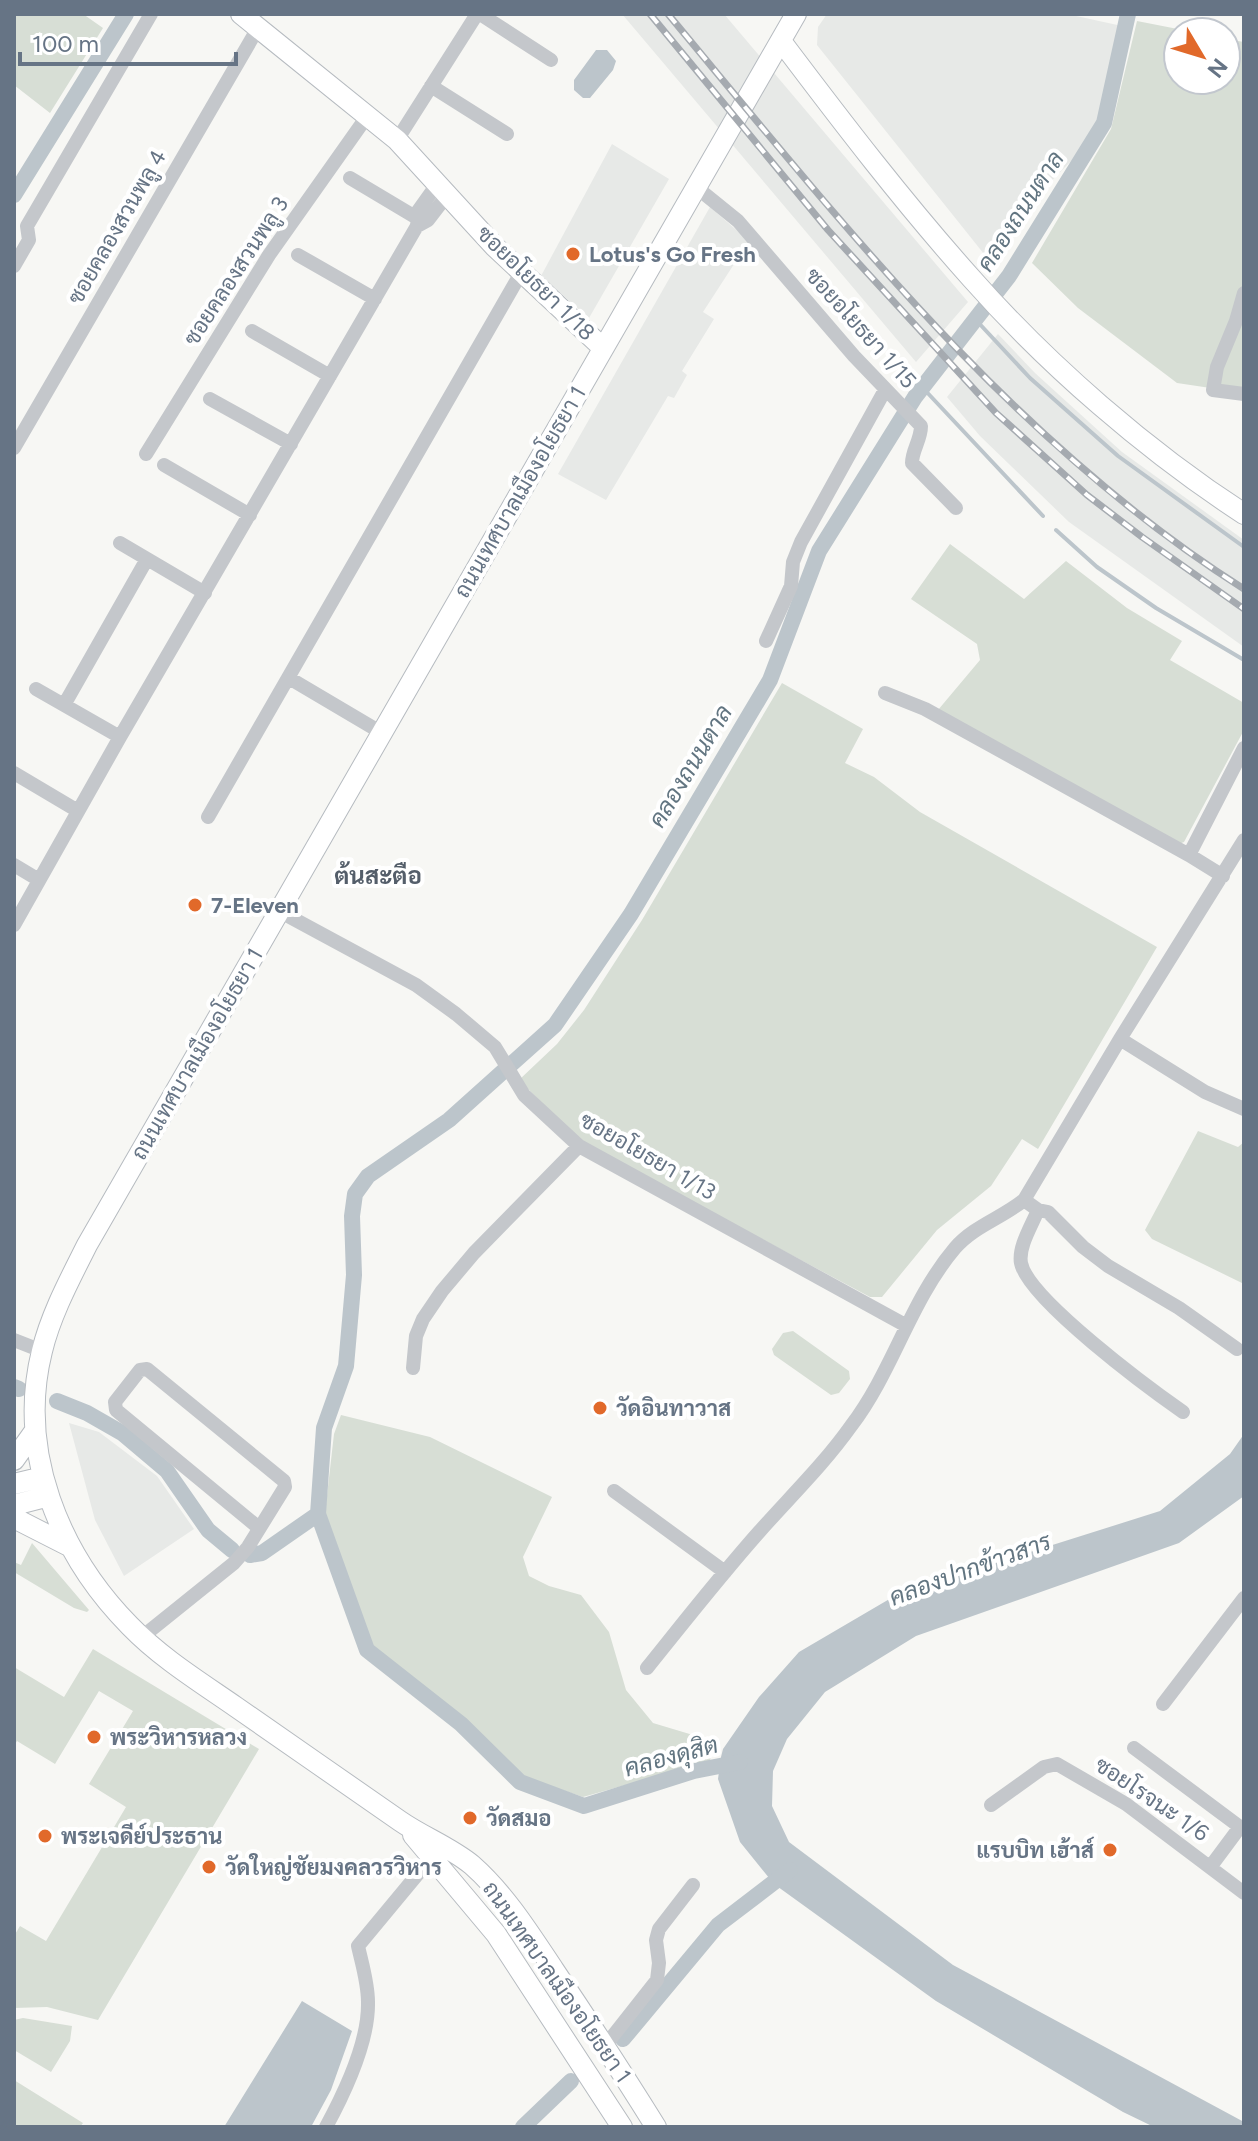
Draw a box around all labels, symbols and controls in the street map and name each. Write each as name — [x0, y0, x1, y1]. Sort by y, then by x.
scale bar — [20, 16, 236, 66]
north arrow — [1162, 16, 1242, 96]
text: 100 m — [32, 29, 99, 58]
text: N — [1201, 53, 1233, 83]
street label: ซอยคลองสวนพลู 4 — [62, 145, 174, 310]
water label: คลองถนนตาล — [970, 145, 1070, 277]
street label: ซอยคลองสวนพลู 3 — [178, 192, 296, 352]
street label: ซอยอโยธยา 1/18 — [471, 219, 601, 346]
place label: Lotus's Go Fresh — [589, 241, 756, 268]
marker: Lotus's Go Fresh — [564, 245, 582, 263]
street label: ซอยอโยธยา 1/15 — [800, 261, 923, 394]
street label: ถนนเทศบาลเมืองอโยธยา 1 — [448, 381, 592, 603]
water label: คลองถนนตาล — [642, 699, 738, 833]
district label: ต้นสะตือ — [334, 860, 422, 890]
place label: 7-Eleven — [211, 892, 299, 919]
marker: 7-Eleven — [186, 896, 204, 914]
street label: ถนนเทศบาลเมืองอโยธยา 1 — [125, 943, 269, 1165]
street label: ซอยอโยธยา 1/13 — [575, 1105, 721, 1206]
place label: วัดอินทาวาส — [616, 1395, 731, 1422]
marker: วัดอินทาวาส — [591, 1399, 609, 1417]
water label: คลองปากข้าวสาร — [885, 1526, 1056, 1612]
place label: พระวิหารหลวง — [110, 1724, 247, 1751]
marker: พระวิหารหลวง — [85, 1728, 103, 1746]
water label: คลองดุสิต — [621, 1730, 722, 1784]
street label: ซอยโรจนะ 1/6 — [1090, 1750, 1215, 1847]
place label: วัดสมอ — [486, 1805, 552, 1832]
marker: วัดสมอ — [461, 1809, 479, 1827]
place label: พระเจดีย์ประธาน — [61, 1822, 223, 1850]
marker: พระเจดีย์ประธาน — [36, 1827, 54, 1845]
place label: แรบบิท เฮ้าส์ — [976, 1836, 1095, 1864]
marker: แรบบิท เฮ้าส์ — [1101, 1841, 1119, 1859]
place label: วัดใหญ่ชัยมงคลวรวิหาร — [225, 1853, 442, 1881]
marker: วัดใหญ่ชัยมงคลวรวิหาร — [200, 1858, 218, 1876]
street label: ถนนเทศบาลเมืองอโยธยา 1 — [477, 1876, 638, 2088]

